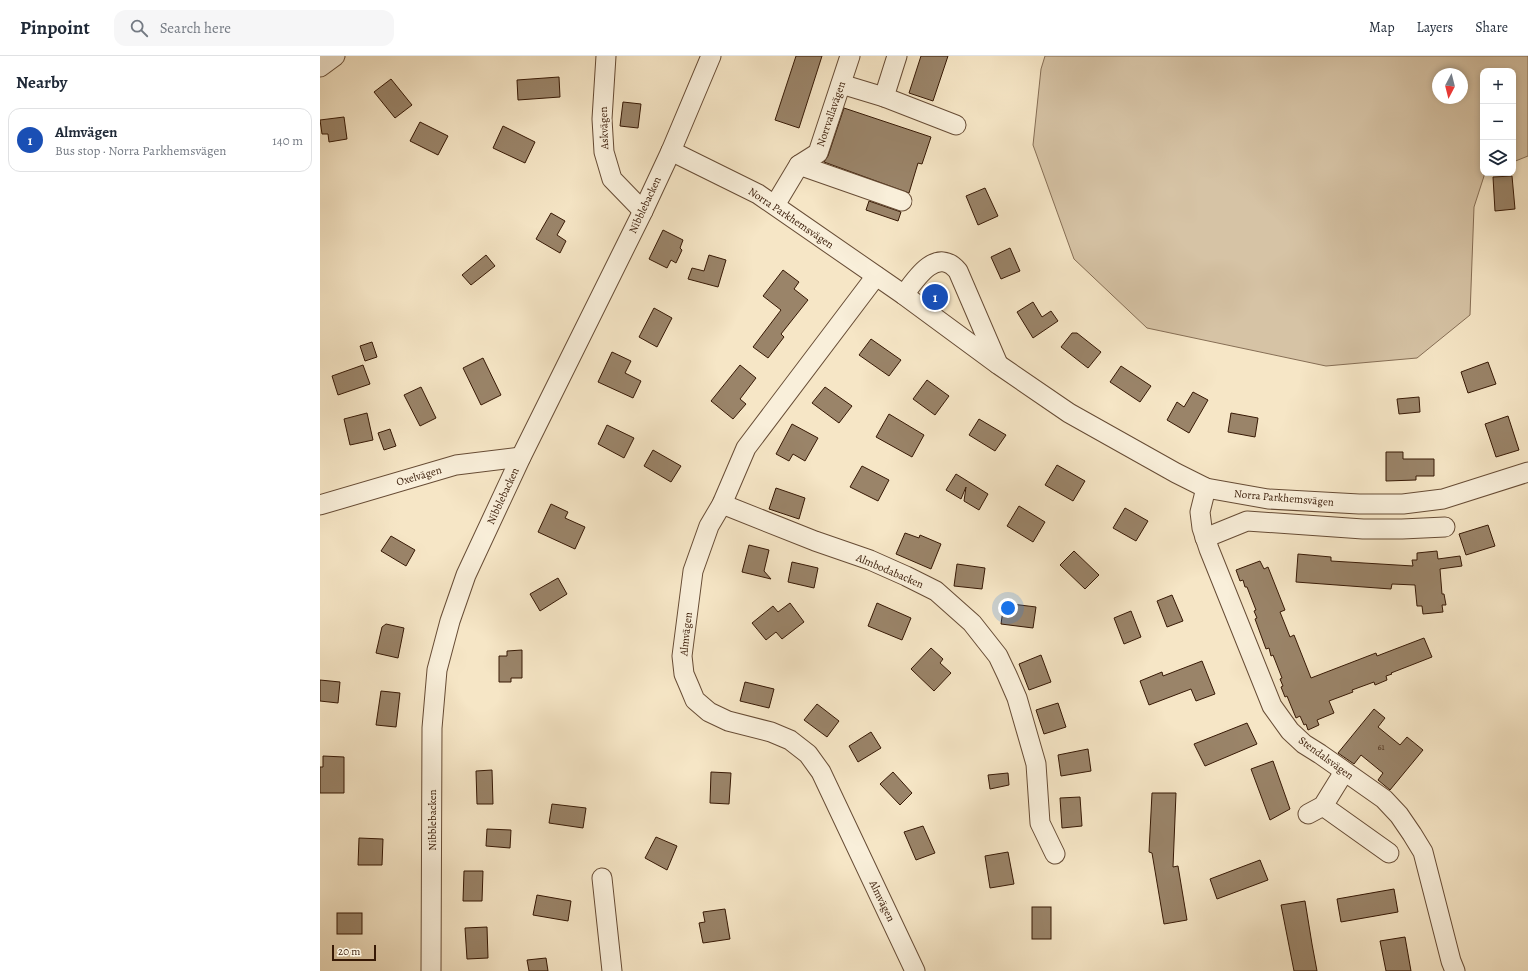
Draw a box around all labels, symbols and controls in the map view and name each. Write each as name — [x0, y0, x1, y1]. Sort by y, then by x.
search box — [114, 10, 394, 46]
text: Pinpoint — [20, 15, 90, 41]
icon: search — [128, 17, 150, 39]
text: Search here — [160, 18, 231, 38]
text: Map — [1369, 18, 1395, 37]
text: Layers — [1417, 18, 1453, 37]
text: Share — [1475, 18, 1508, 37]
north arrow — [1432, 68, 1468, 104]
map controls — [1480, 68, 1516, 176]
button: + — [1480, 68, 1516, 104]
text: Nearby — [16, 71, 67, 94]
street label: Norrvallavägen — [813, 79, 849, 149]
button: − — [1480, 104, 1516, 140]
street label: Askvägen — [596, 106, 612, 151]
text: Almvägen — [55, 122, 118, 142]
text: 1 — [28, 132, 32, 149]
text: 140 m — [272, 132, 303, 149]
button: layers — [1480, 140, 1516, 176]
text: Bus stop · Norra Parkhemsvägen — [55, 142, 227, 159]
street label: Nibblebacken — [625, 174, 665, 236]
street label: Norra Parkhemsvägen — [745, 184, 837, 252]
pin: 1 — [922, 282, 948, 312]
street label: Oxelvägen — [395, 462, 443, 490]
street label: Nibblebacken — [483, 465, 523, 527]
street label: Norra Parkhemsvägen — [1233, 486, 1335, 510]
street label: Almbodabacken — [853, 550, 926, 592]
your location — [998, 598, 1018, 618]
street label: Almvägen — [676, 611, 696, 658]
street label: Stendalsvägen — [1295, 733, 1357, 783]
house number: 61 — [1377, 741, 1385, 753]
street label: Nibblebacken — [425, 789, 440, 851]
street label: Almvägen — [865, 877, 898, 924]
scale bar — [332, 943, 376, 962]
text: 20 m — [338, 944, 360, 959]

